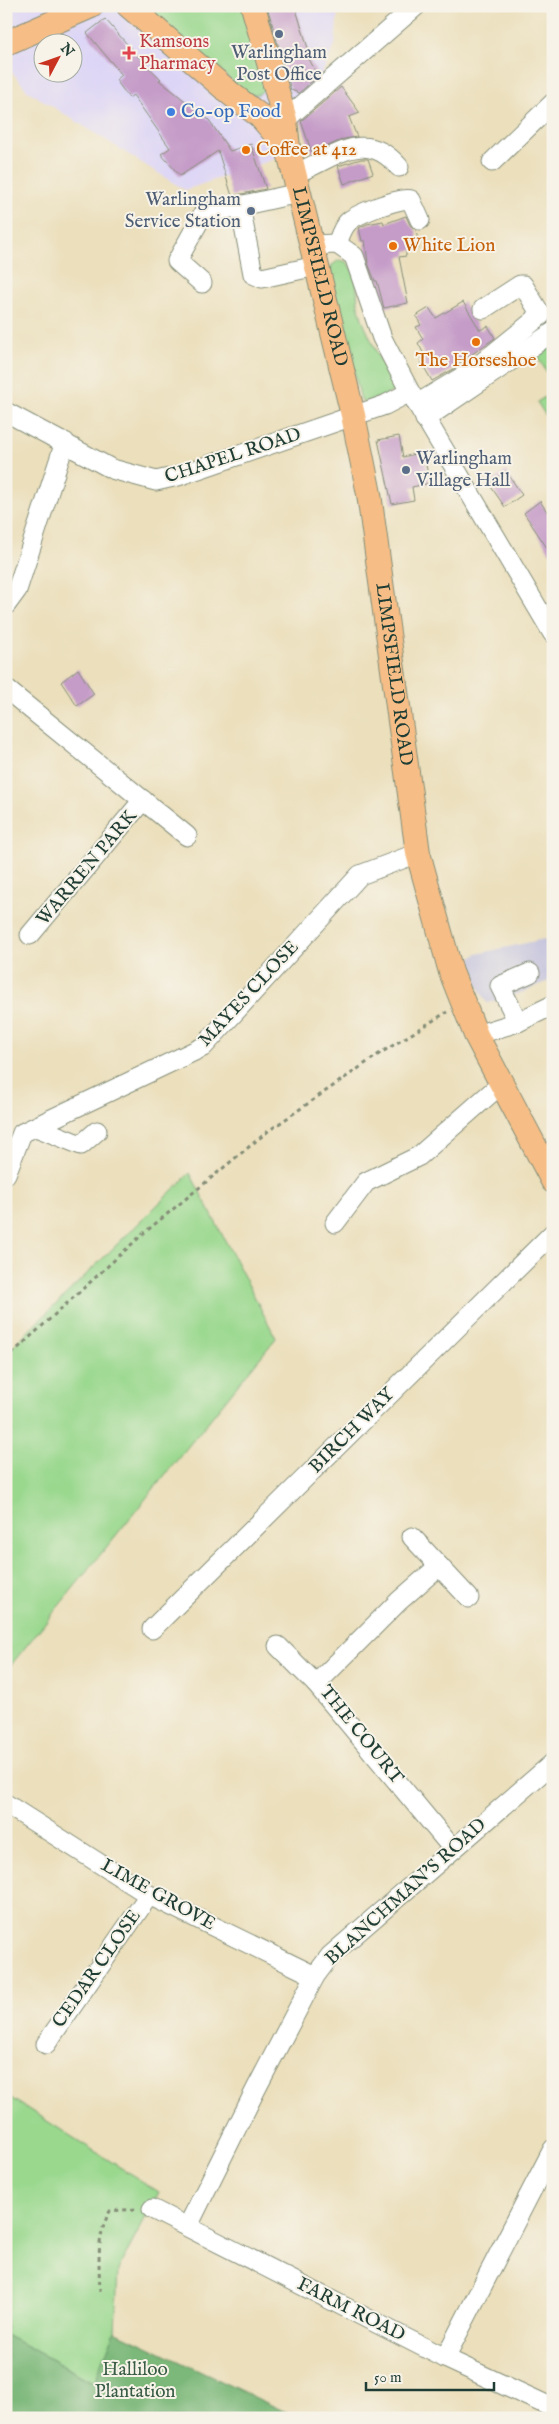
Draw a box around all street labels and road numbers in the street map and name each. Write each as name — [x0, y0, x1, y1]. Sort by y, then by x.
street label: LIMPSFIELD ROAD — [286, 184, 353, 369]
street label: CHAPEL ROAD — [162, 423, 304, 489]
street label: LIMPSFIELD ROAD — [369, 581, 418, 767]
street label: WARREN PARK — [32, 805, 143, 931]
street label: MAYES CLOSE — [194, 936, 304, 1052]
street label: BIRCH WAY — [304, 1382, 401, 1479]
street label: THE COURT — [314, 1681, 408, 1790]
street label: BLANCHMAN'S ROAD — [320, 1813, 492, 1971]
street label: LIME GROVE — [97, 1854, 219, 1936]
street label: CEDAR CLOSE — [47, 1905, 147, 2033]
street label: FARM ROAD — [293, 2272, 409, 2348]

